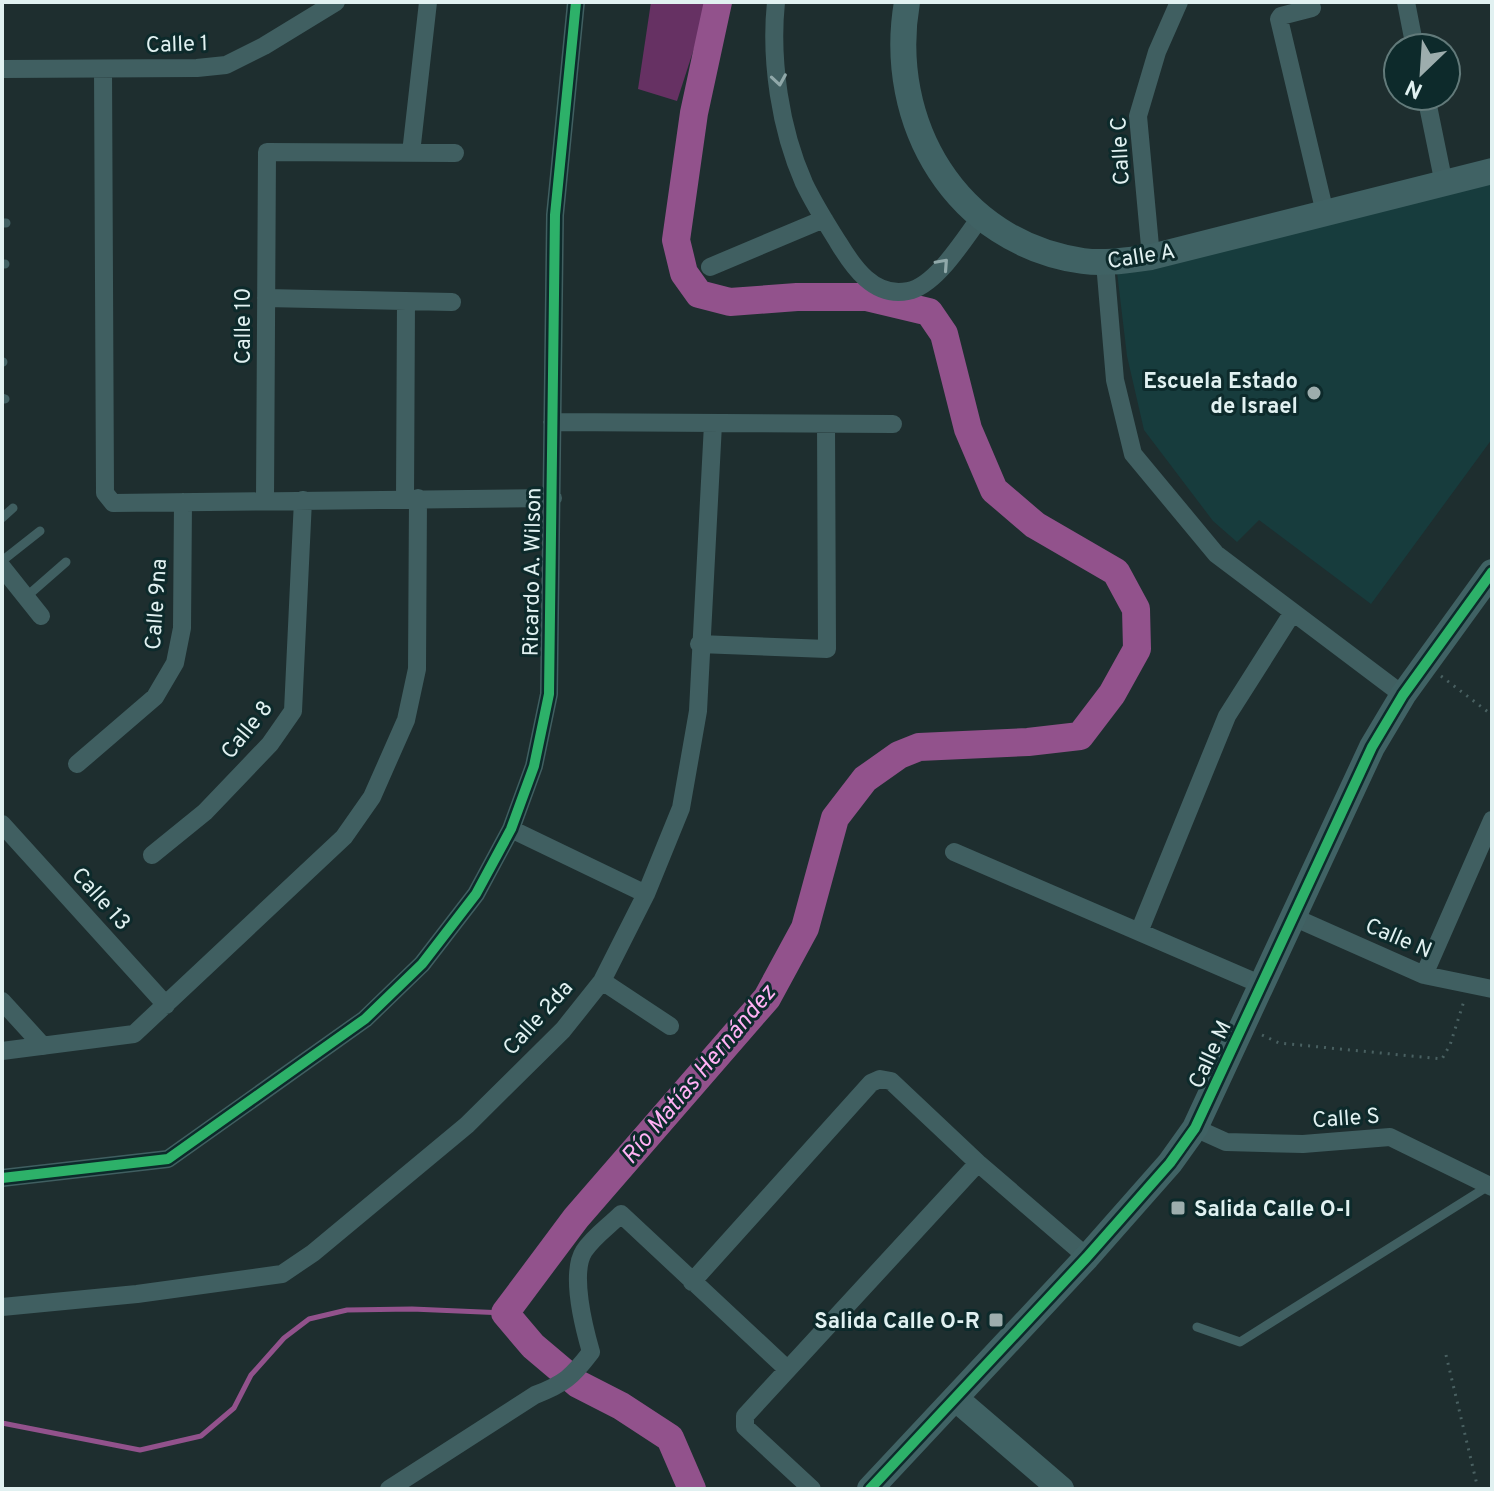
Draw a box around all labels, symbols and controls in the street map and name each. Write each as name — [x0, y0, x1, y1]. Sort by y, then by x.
street label: Calle 1 — [145, 31, 209, 60]
north arrow — [1382, 32, 1462, 112]
text: N — [1402, 72, 1427, 103]
one-way arrow — [769, 73, 786, 86]
street label: Calle C — [1106, 116, 1137, 186]
street label: Calle A — [1105, 239, 1177, 276]
one-way arrow — [933, 259, 948, 274]
street label: Calle 10 — [231, 288, 258, 364]
place label: Escuela Estado de Israel — [1143, 369, 1298, 421]
marker: Escuela Estado de Israel — [1305, 384, 1323, 402]
street label: Ricardo A. Wilson — [519, 487, 548, 657]
street label: Calle 9na — [141, 558, 174, 651]
street label: Calle 8 — [216, 696, 280, 765]
street label: Calle 13 — [65, 862, 136, 937]
street label: Calle N — [1361, 913, 1435, 965]
street label: Calle 2da — [498, 976, 580, 1062]
water label: Río Matías Hernández — [616, 978, 784, 1171]
street label: Calle M — [1184, 1017, 1239, 1093]
street label: Calle S — [1312, 1104, 1381, 1135]
place label: Salida Calle O-I — [1194, 1197, 1351, 1224]
marker: Salida Calle O-I — [1169, 1199, 1187, 1217]
place label: Salida Calle O-R — [814, 1309, 980, 1336]
marker: Salida Calle O-R — [987, 1311, 1005, 1329]

